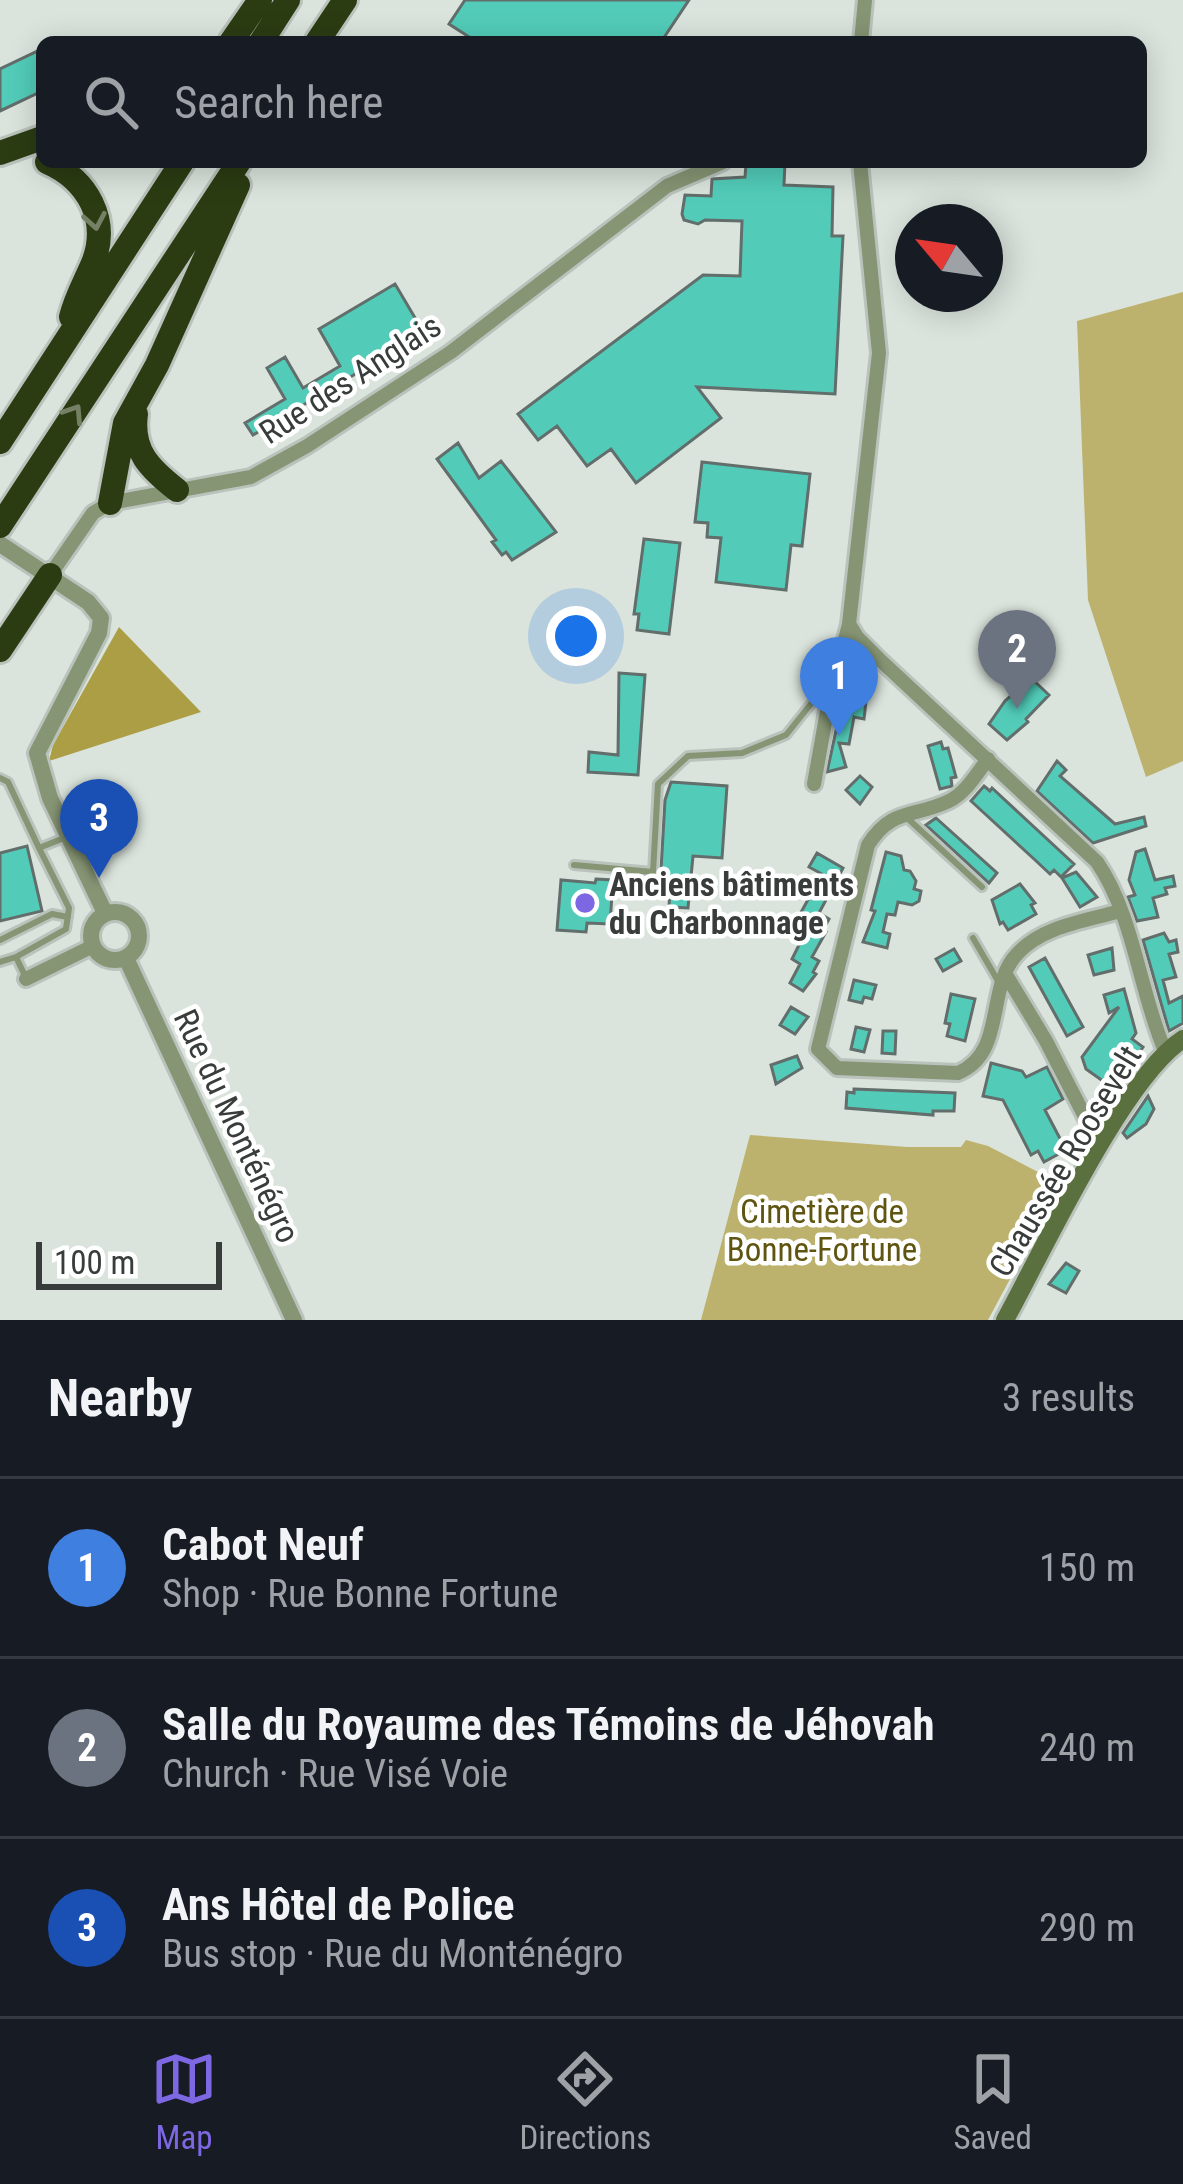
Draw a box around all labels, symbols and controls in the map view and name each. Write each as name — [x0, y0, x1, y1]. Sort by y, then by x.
search box — [36, 36, 1147, 168]
icon: search — [78, 69, 144, 135]
text: Search here — [174, 76, 383, 129]
north arrow — [895, 204, 1003, 312]
one-way arrow — [81, 210, 107, 230]
street label: Rue des Anglais — [252, 306, 448, 452]
one-way arrow — [59, 405, 81, 427]
your location — [546, 606, 606, 666]
pin: 2 — [978, 610, 1056, 709]
pin: 1 — [800, 637, 878, 736]
pin: 3 — [60, 779, 138, 878]
place label: Anciens bâtiments du Charbonnage — [609, 865, 854, 942]
marker: Anciens bâtiments du Charbonnage — [572, 890, 598, 916]
street label: Rue du Monténégro — [166, 1003, 308, 1249]
street label: Chaussée Roosevelt — [981, 1038, 1149, 1284]
park label: Cimetière de Bonne-Fortune — [727, 1192, 917, 1269]
scale bar — [36, 1236, 222, 1289]
text: 100 m — [54, 1243, 135, 1282]
text: Nearby — [48, 1369, 192, 1428]
text: 3 results — [1002, 1375, 1135, 1421]
text: Cabot Neuf — [162, 1518, 364, 1571]
text: 1 — [77, 1545, 97, 1591]
text: 150 m — [1039, 1545, 1135, 1591]
text: Shop · Rue Bonne Fortune — [162, 1571, 558, 1617]
text: Salle du Royaume des Témoins de Jéhovah — [162, 1698, 935, 1751]
text: 2 — [77, 1725, 97, 1771]
text: 240 m — [1039, 1725, 1135, 1771]
text: Church · Rue Visé Voie — [162, 1751, 508, 1797]
text: Ans Hôtel de Police — [162, 1878, 515, 1931]
text: 3 — [77, 1905, 97, 1951]
text: 290 m — [1039, 1905, 1135, 1951]
text: Bus stop · Rue du Monténégro — [162, 1931, 623, 1977]
tab: Map — [151, 2046, 217, 2157]
tab: Directions — [519, 2046, 651, 2157]
tab: Saved — [953, 2046, 1032, 2157]

